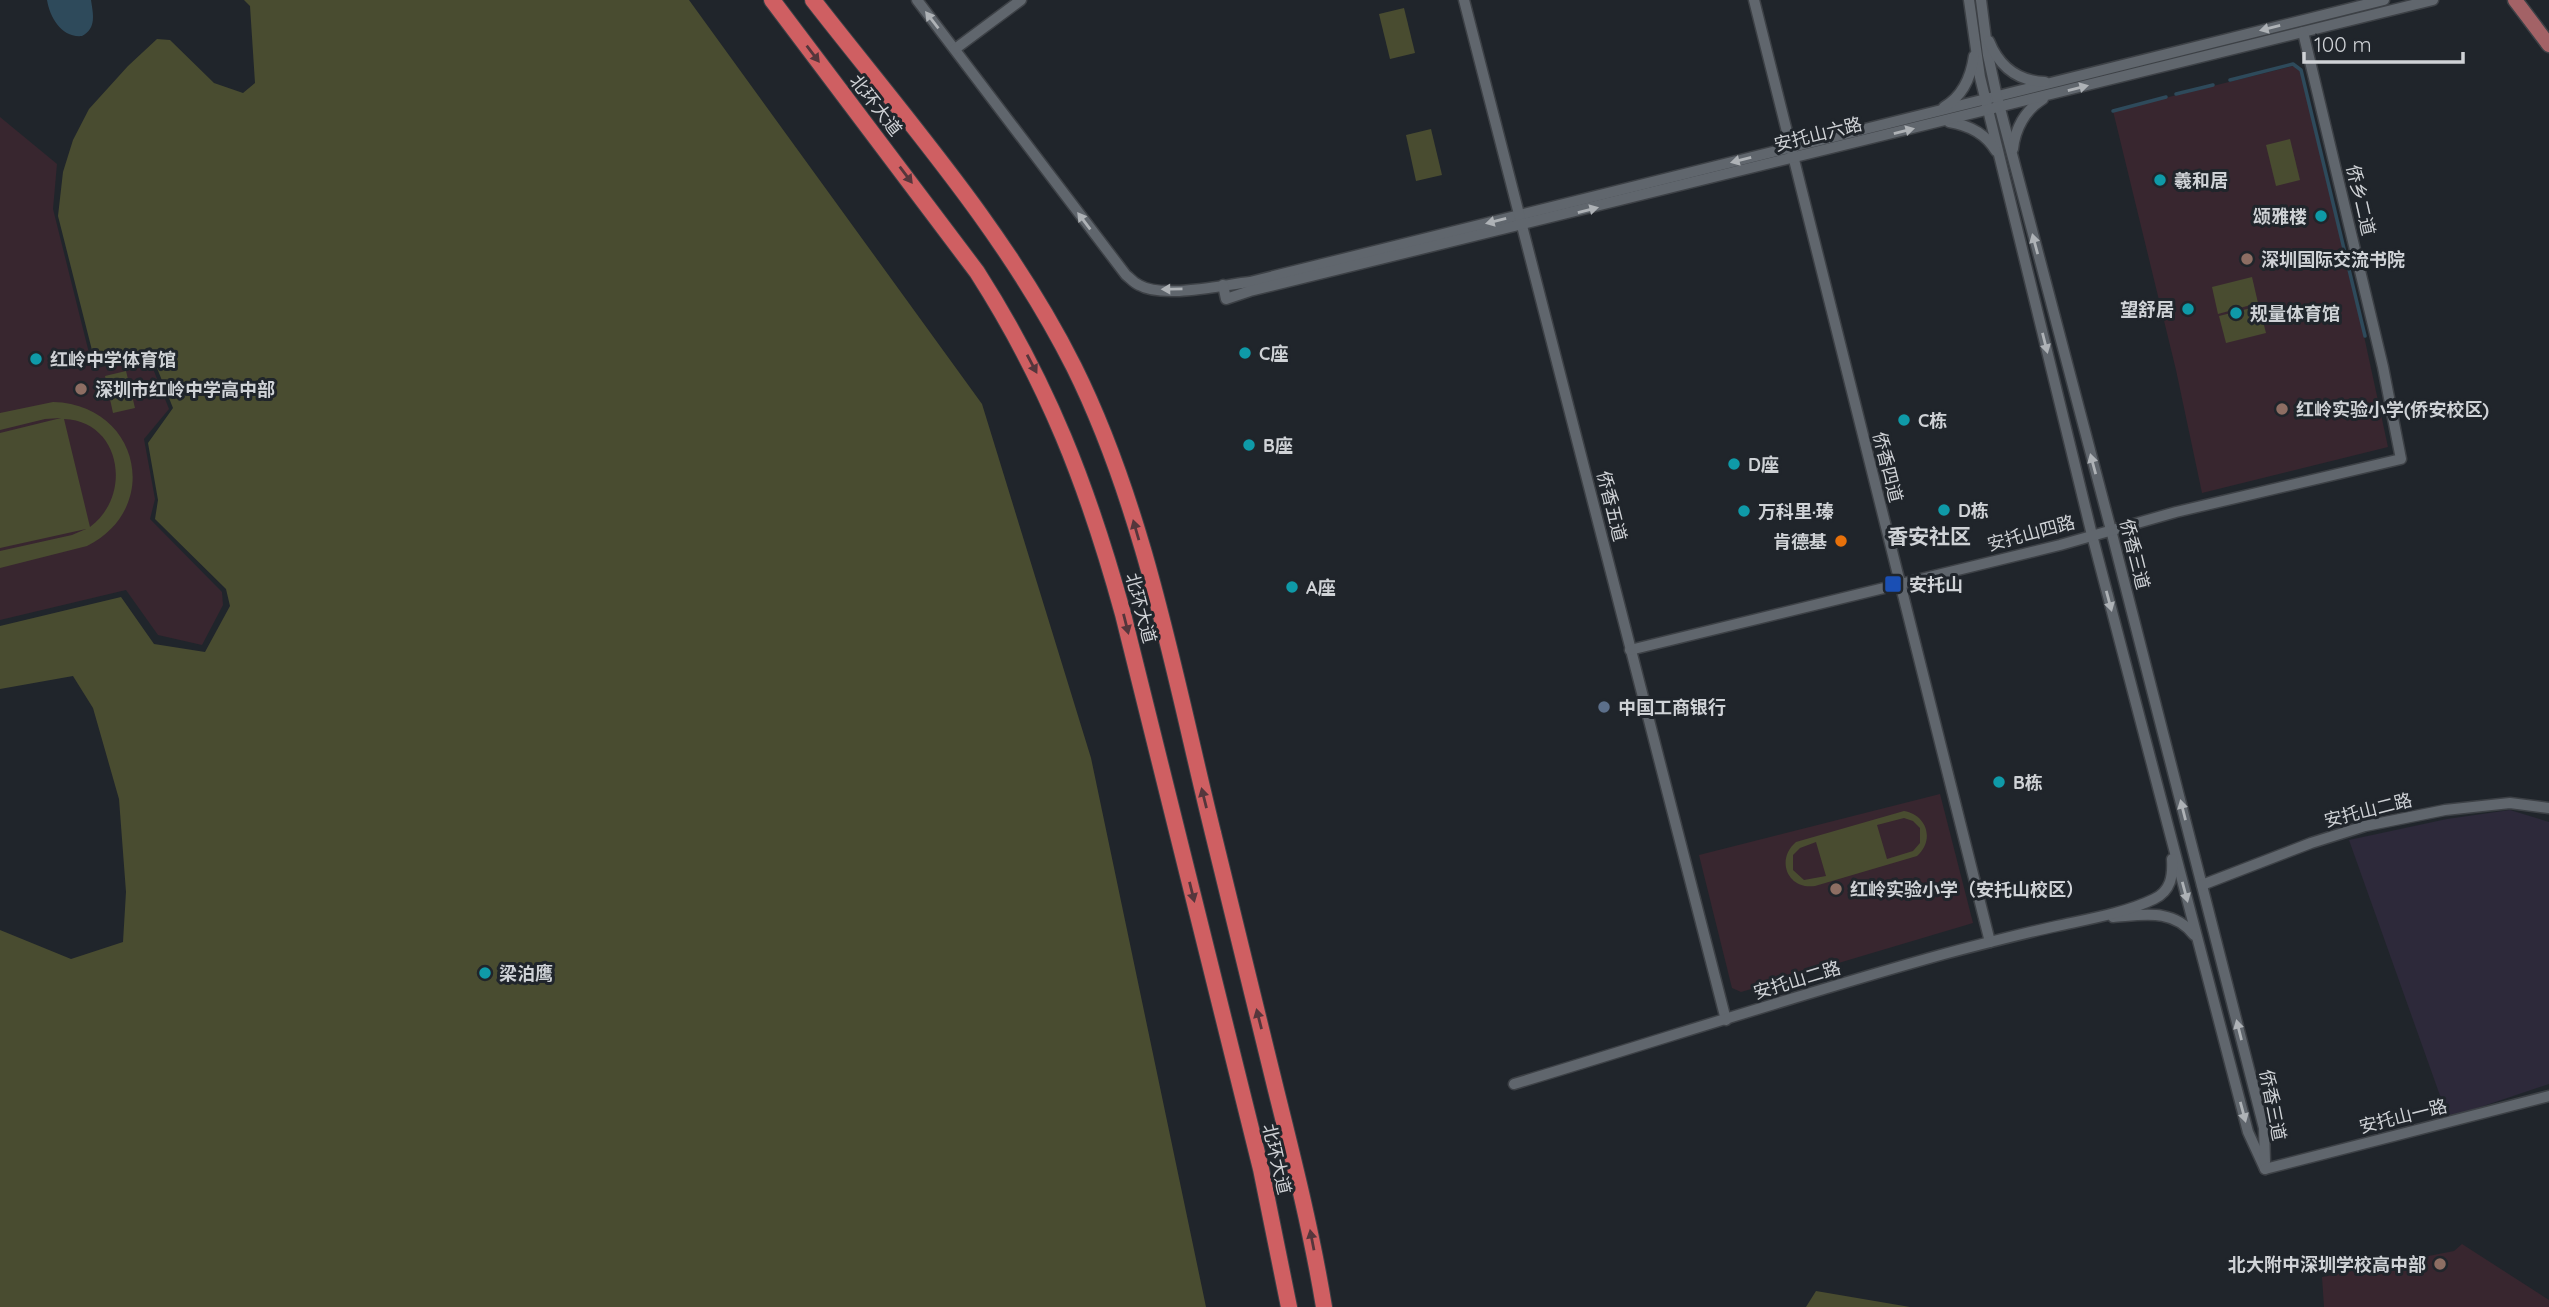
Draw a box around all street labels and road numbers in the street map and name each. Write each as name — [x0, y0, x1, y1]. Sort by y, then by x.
street label: 北环大道 — [845, 70, 907, 140]
street label: 安托山六路 — [1772, 112, 1864, 156]
street label: 侨乡二道 — [2342, 162, 2380, 238]
street label: 侨香四道 — [1868, 429, 1908, 505]
street label: 侨香五道 — [1592, 468, 1632, 544]
street label: 安托山四路 — [1985, 510, 2077, 556]
street label: 侨香三道 — [2115, 516, 2155, 592]
street label: 北环大道 — [1121, 570, 1161, 646]
street label: 安托山二路 — [2322, 788, 2414, 832]
street label: 安托山二路 — [1751, 956, 1843, 1004]
street label: 侨香三道 — [2255, 1067, 2291, 1143]
street label: 安托山一路 — [2357, 1094, 2449, 1138]
street label: 北环大道 — [1258, 1121, 1296, 1197]

